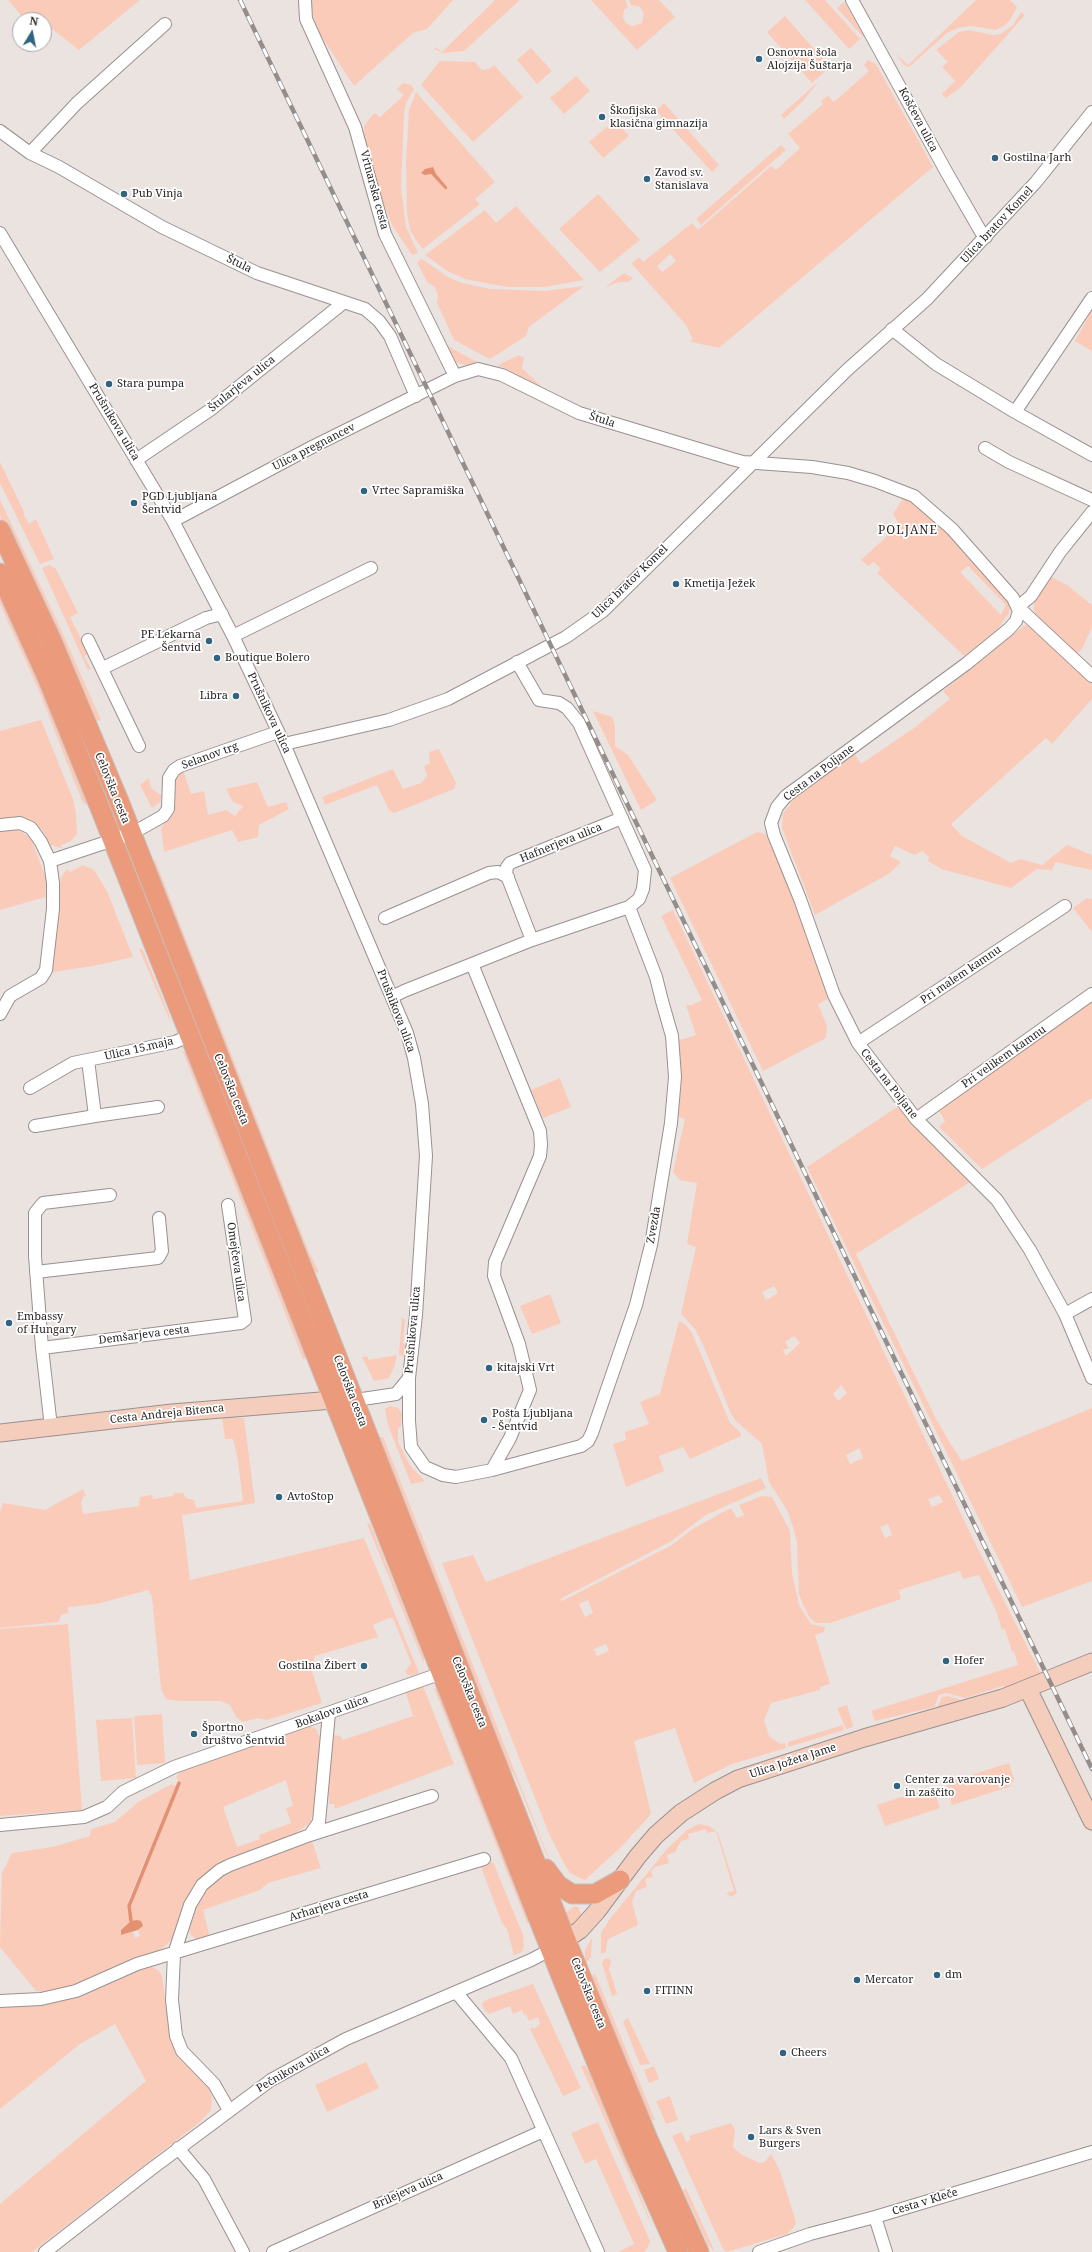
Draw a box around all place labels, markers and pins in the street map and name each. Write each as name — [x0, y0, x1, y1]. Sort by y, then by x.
place label: Osnovna šola Alojzija Šuštarja — [767, 46, 852, 72]
marker: Osnovna šola Alojzija Šuštarja — [754, 54, 764, 64]
place label: Škofijska klasična gimnazija — [610, 104, 708, 130]
marker: Škofijska klasična gimnazija — [597, 112, 607, 122]
place label: Gostilna Jarh — [1003, 151, 1071, 165]
marker: Gostilna Jarh — [990, 153, 1000, 163]
place label: Zavod sv. Stanislava — [655, 166, 709, 192]
marker: Zavod sv. Stanislava — [642, 174, 652, 184]
place label: Pub Vinja — [132, 187, 183, 201]
marker: Pub Vinja — [119, 189, 129, 199]
place label: Stara pumpa — [117, 377, 184, 391]
marker: Stara pumpa — [104, 379, 114, 389]
place label: Vrtec Sapramiška — [372, 484, 464, 498]
marker: Vrtec Sapramiška — [359, 486, 369, 496]
place label: PGD Ljubljana Šentvid — [142, 490, 217, 516]
marker: PGD Ljubljana Šentvid — [129, 498, 139, 508]
place label: Kmetija Ježek — [684, 577, 755, 591]
marker: Kmetija Ježek — [671, 579, 681, 589]
place label: PE Lekarna Šentvid — [141, 628, 201, 654]
marker: PE Lekarna Šentvid — [204, 636, 214, 646]
place label: Boutique Bolero — [225, 651, 310, 665]
marker: Boutique Bolero — [212, 653, 222, 663]
place label: Libra — [200, 689, 228, 703]
marker: Libra — [231, 691, 241, 701]
place label: Embassy of Hungary — [17, 1310, 77, 1336]
marker: Embassy of Hungary — [4, 1318, 14, 1328]
place label: kitajski Vrt — [497, 1361, 555, 1375]
marker: kitajski Vrt — [484, 1363, 494, 1373]
place label: Pošta Ljubljana - Šentvid — [492, 1407, 573, 1433]
marker: Pošta Ljubljana - Šentvid — [479, 1415, 489, 1425]
place label: AvtoStop — [287, 1490, 334, 1504]
marker: AvtoStop — [274, 1492, 284, 1502]
place label: Hofer — [954, 1654, 984, 1668]
marker: Hofer — [941, 1656, 951, 1666]
place label: Gostilna Žibert — [278, 1659, 356, 1673]
marker: Gostilna Žibert — [359, 1661, 369, 1671]
place label: Športno društvo Šentvid — [202, 1721, 285, 1747]
marker: Športno društvo Šentvid — [189, 1729, 199, 1739]
place label: Center za varovanje in zaščito — [905, 1773, 1010, 1799]
marker: Center za varovanje in zaščito — [892, 1781, 902, 1791]
place label: dm — [945, 1968, 962, 1982]
marker: dm — [932, 1970, 942, 1980]
place label: Mercator — [865, 1973, 913, 1987]
marker: Mercator — [852, 1975, 862, 1985]
place label: FITINN — [655, 1984, 693, 1998]
marker: FITINN — [642, 1986, 652, 1996]
place label: Cheers — [791, 2046, 827, 2060]
marker: Cheers — [778, 2048, 788, 2058]
place label: Lars & Sven Burgers — [759, 2124, 821, 2150]
marker: Lars & Sven Burgers — [746, 2132, 756, 2142]

